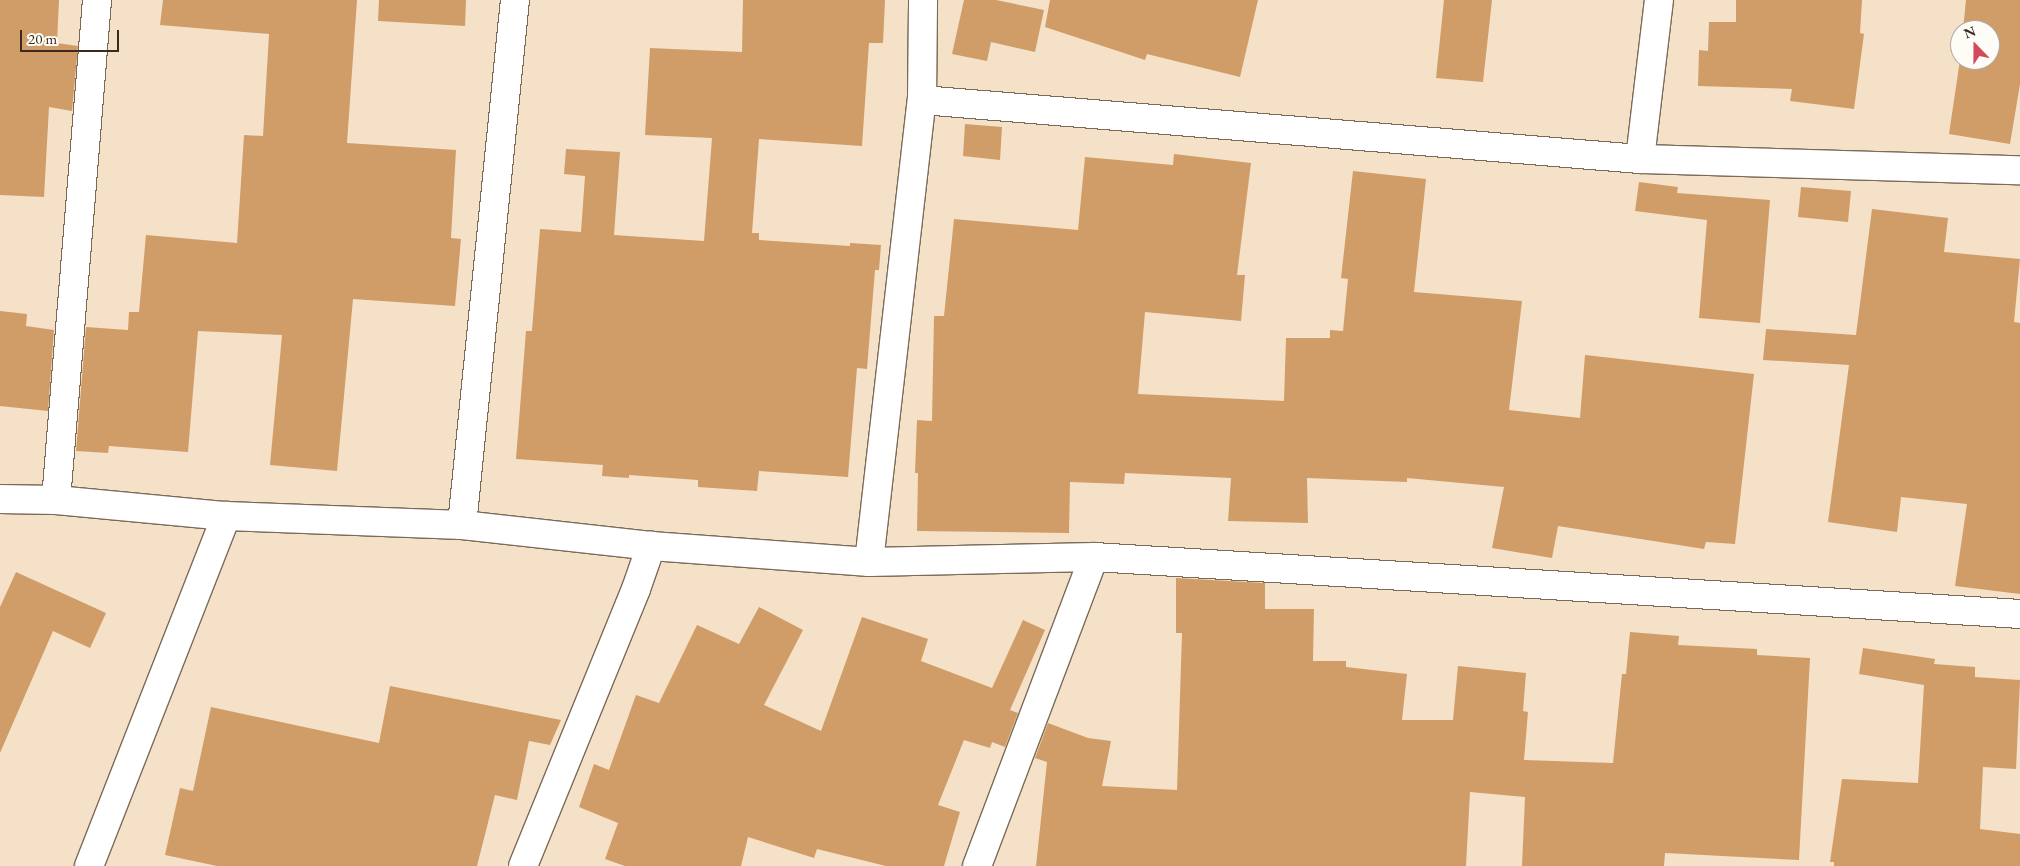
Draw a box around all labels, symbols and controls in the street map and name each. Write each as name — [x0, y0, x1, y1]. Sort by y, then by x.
scale bar — [22, 20, 121, 52]
north arrow — [1950, 20, 2000, 70]
text: N — [1961, 22, 1978, 42]
text: 20 m — [28, 29, 57, 48]

